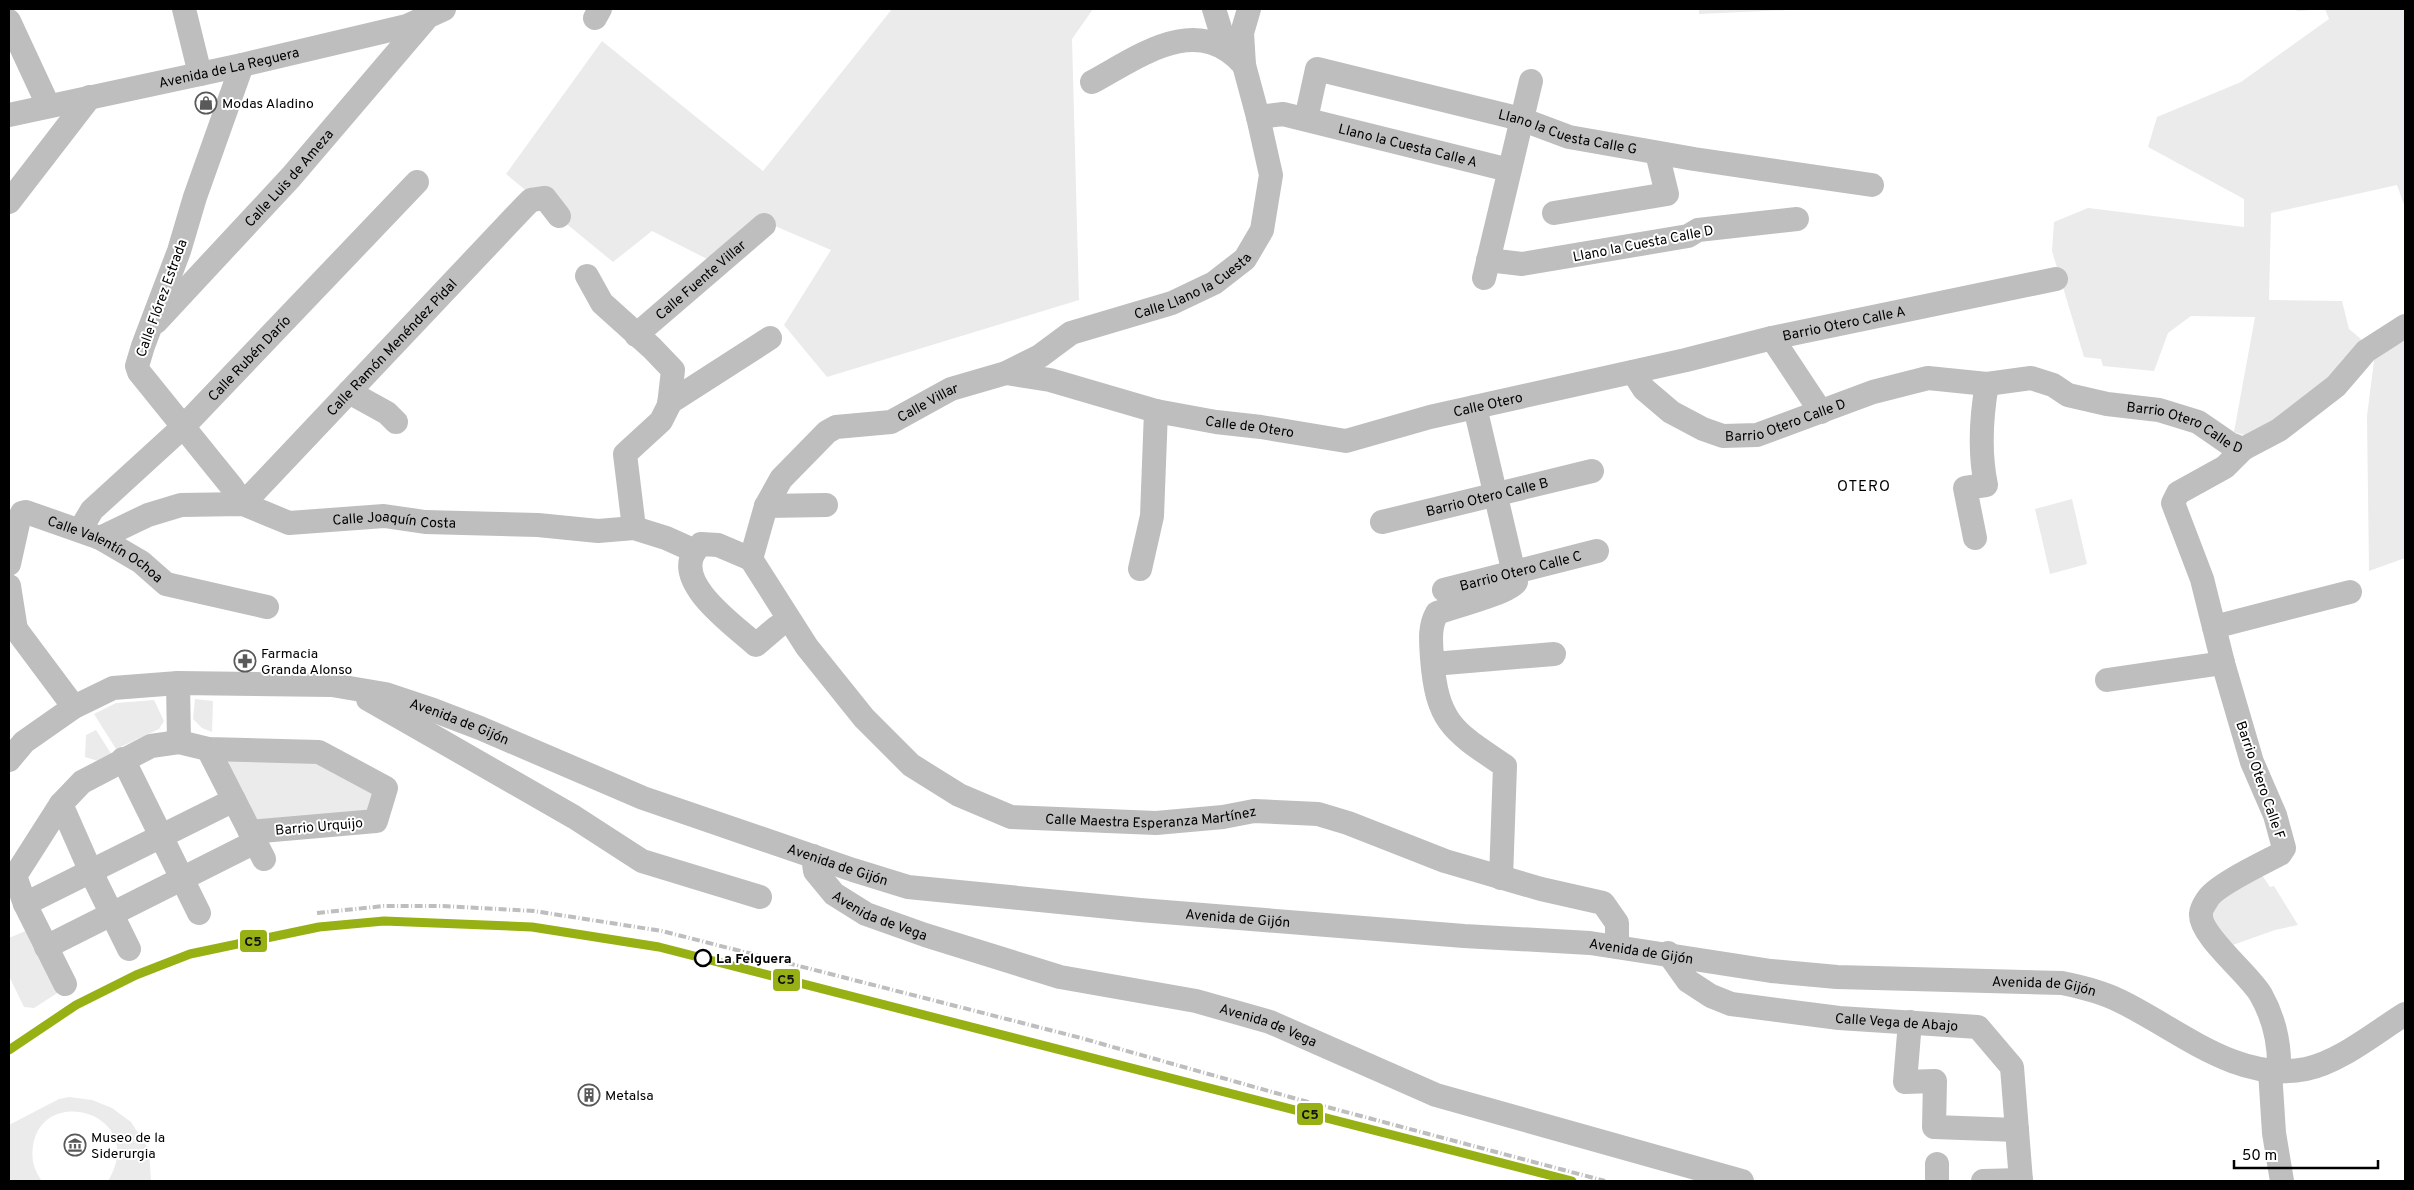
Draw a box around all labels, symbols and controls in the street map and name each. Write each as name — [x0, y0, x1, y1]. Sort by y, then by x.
street label: Avenida de La Reguera — [157, 45, 301, 93]
shop icon: Modas Aladino — [194, 91, 218, 115]
place label: Modas Aladino — [222, 96, 314, 113]
street label: Llano la Cuesta Calle G — [1496, 107, 1638, 159]
street label: Llano la Cuesta Calle A — [1336, 121, 1479, 172]
street label: Calle Luis de Ameza — [242, 126, 338, 231]
street label: Llano la Cuesta Calle D — [1571, 222, 1715, 266]
street label: Calle Flórez Estrada — [133, 237, 192, 360]
street label: Calle Fuente Villar — [653, 237, 751, 324]
street label: Calle Llano la Cuesta — [1132, 251, 1256, 324]
street label: Calle Ramón Menéndez Pidal — [324, 276, 461, 420]
street label: Barrio Otero Calle A — [1781, 304, 1907, 346]
street label: Calle Rubén Darío — [205, 312, 295, 405]
street label: Calle Villar — [895, 380, 961, 427]
street label: Calle Otero — [1452, 390, 1525, 422]
street label: Barrio Otero Calle D — [1725, 396, 1848, 446]
street label: Barrio Otero Calle D — [2125, 399, 2245, 458]
street label: Calle de Otero — [1204, 413, 1295, 442]
street label: Barrio Otero Calle B — [1424, 475, 1550, 521]
district label: OTERO — [1837, 478, 1891, 497]
street label: Calle Joaquín Costa — [332, 509, 456, 533]
street label: Calle Valentín Ochoa — [45, 513, 166, 587]
street label: Barrio Otero Calle C — [1458, 548, 1584, 596]
place label: Farmacia Granda Alonso — [261, 646, 353, 679]
pharmacy icon: Farmacia Granda Alonso — [233, 649, 257, 673]
street label: Avenida de Gijón — [407, 696, 511, 749]
street label: Barrio Otero Calle F — [2231, 719, 2288, 842]
street label: Calle Maestra Esperanza Martínez — [1045, 804, 1258, 833]
street label: Barrio Urquijo — [274, 815, 364, 840]
street label: Avenida de Gijón — [785, 841, 890, 890]
street label: Avenida de Vega — [828, 888, 929, 945]
street label: Avenida de Gijón — [1185, 907, 1291, 932]
line badge: C5 — [239, 929, 268, 953]
text: C5 — [244, 934, 262, 951]
street label: Avenida de Gijón — [1588, 936, 1694, 969]
marker: La Felguera — [694, 949, 712, 967]
place label: La Felguera — [716, 951, 792, 968]
line badge: C5 — [772, 968, 801, 992]
text: C5 — [777, 972, 795, 989]
street label: Avenida de Gijón — [1992, 974, 2098, 1001]
street label: Avenida de Vega — [1217, 1001, 1319, 1052]
street label: Calle Vega de Abajo — [1834, 1011, 1959, 1036]
building icon: Metalsa — [577, 1083, 601, 1107]
place label: Metalsa — [605, 1088, 654, 1105]
line badge: C5 — [1296, 1102, 1324, 1126]
text: C5 — [1301, 1107, 1319, 1124]
place label: Museo de la Siderurgia — [91, 1130, 165, 1163]
museum icon: Museo de la Siderurgia — [63, 1133, 87, 1157]
scale bar — [2234, 1138, 2378, 1170]
text: 50 m — [2242, 1147, 2277, 1166]

